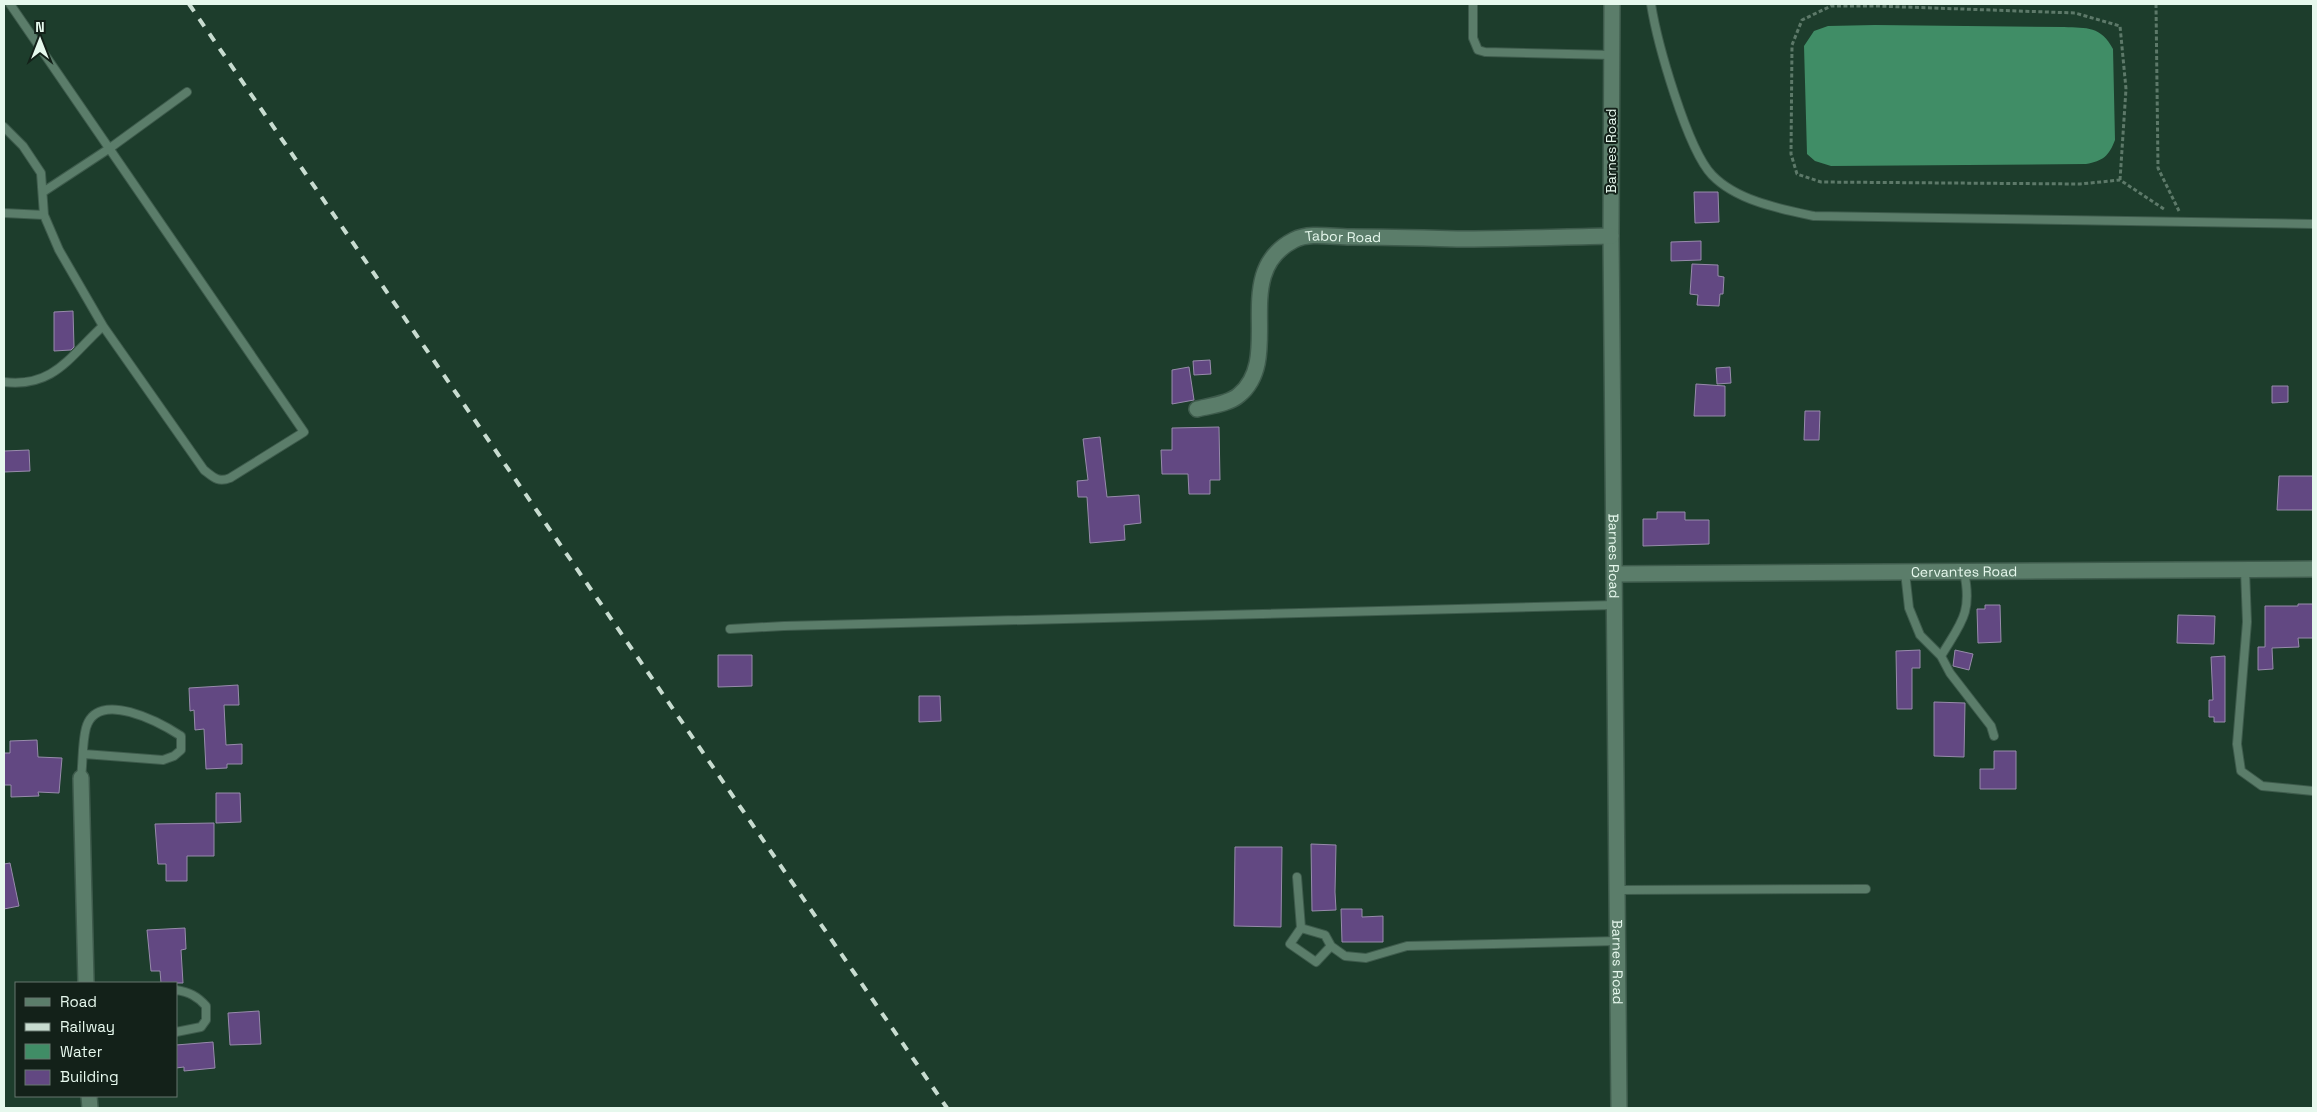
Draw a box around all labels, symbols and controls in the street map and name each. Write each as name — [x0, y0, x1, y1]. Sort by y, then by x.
north arrow — [15, 15, 65, 65]
text: N — [35, 18, 45, 36]
street label: Barnes Road — [1602, 109, 1620, 193]
street label: Tabor Road — [1304, 226, 1381, 246]
street label: Barnes Road — [1605, 513, 1623, 599]
street label: Cervantes Road — [1911, 562, 2017, 581]
street label: Barnes Road — [1608, 919, 1627, 1005]
legend — [15, 982, 178, 1097]
text: Road — [60, 992, 97, 1011]
text: Railway — [60, 1017, 115, 1036]
text: Water — [60, 1042, 103, 1061]
text: Building — [60, 1067, 119, 1086]

